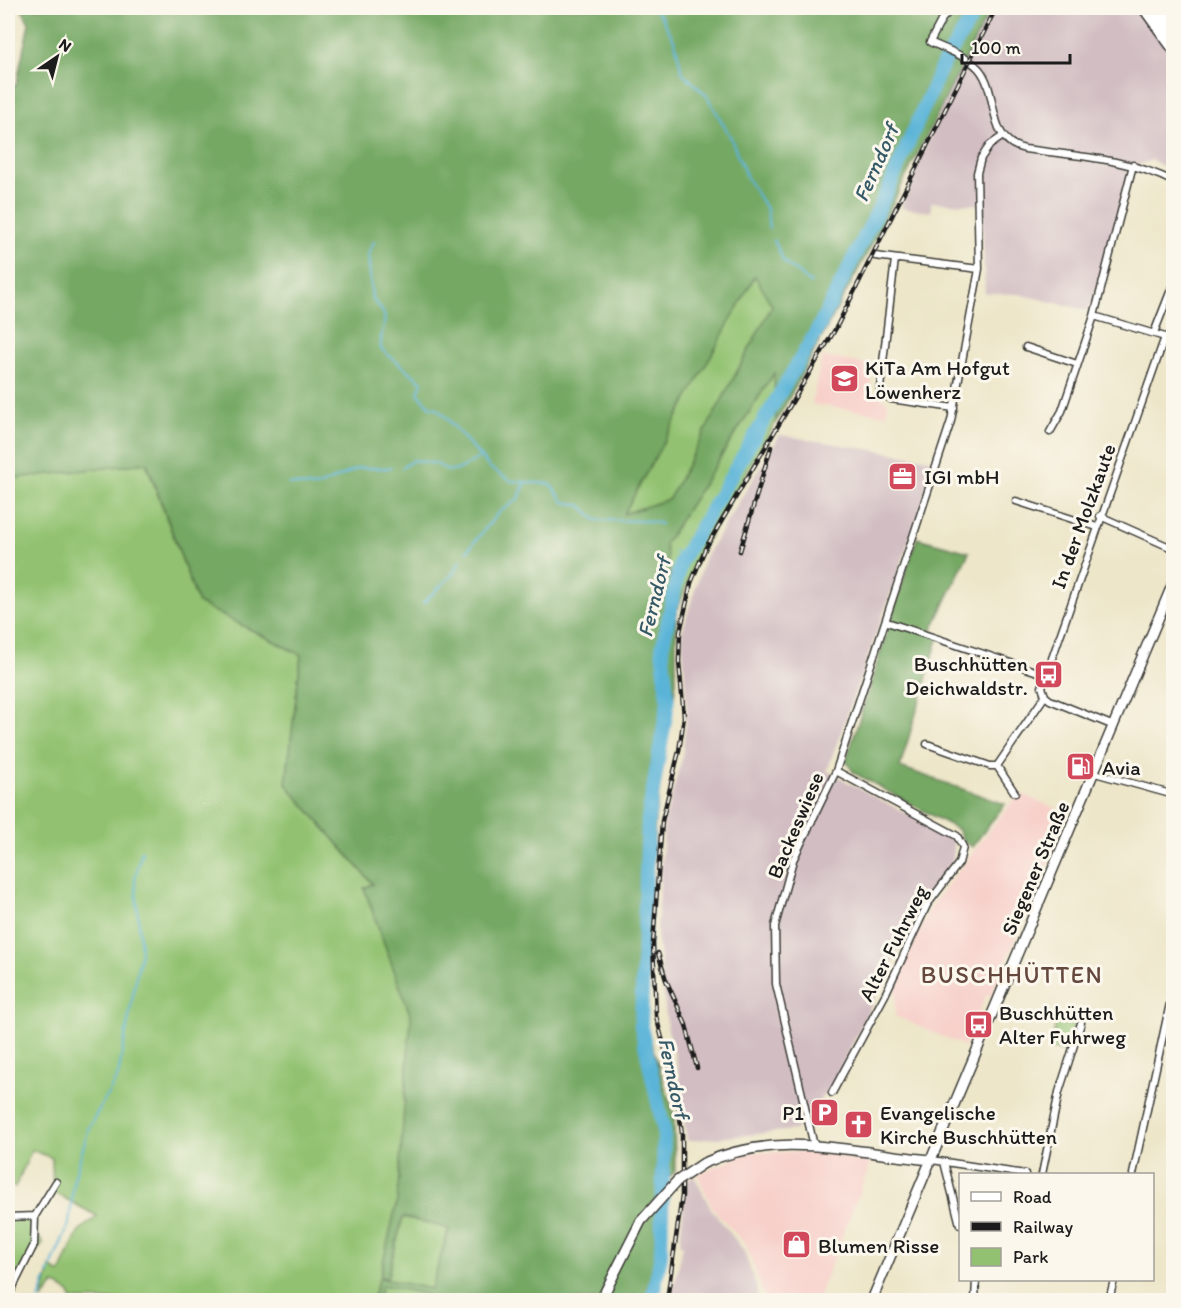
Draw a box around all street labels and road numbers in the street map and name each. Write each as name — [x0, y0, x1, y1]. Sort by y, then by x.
street label: In der Molzkaute — [1045, 440, 1121, 592]
street label: Backeswiese — [761, 768, 829, 882]
street label: Siegener Straße — [996, 797, 1074, 939]
street label: Alter Fuhrweg — [853, 881, 933, 1005]

